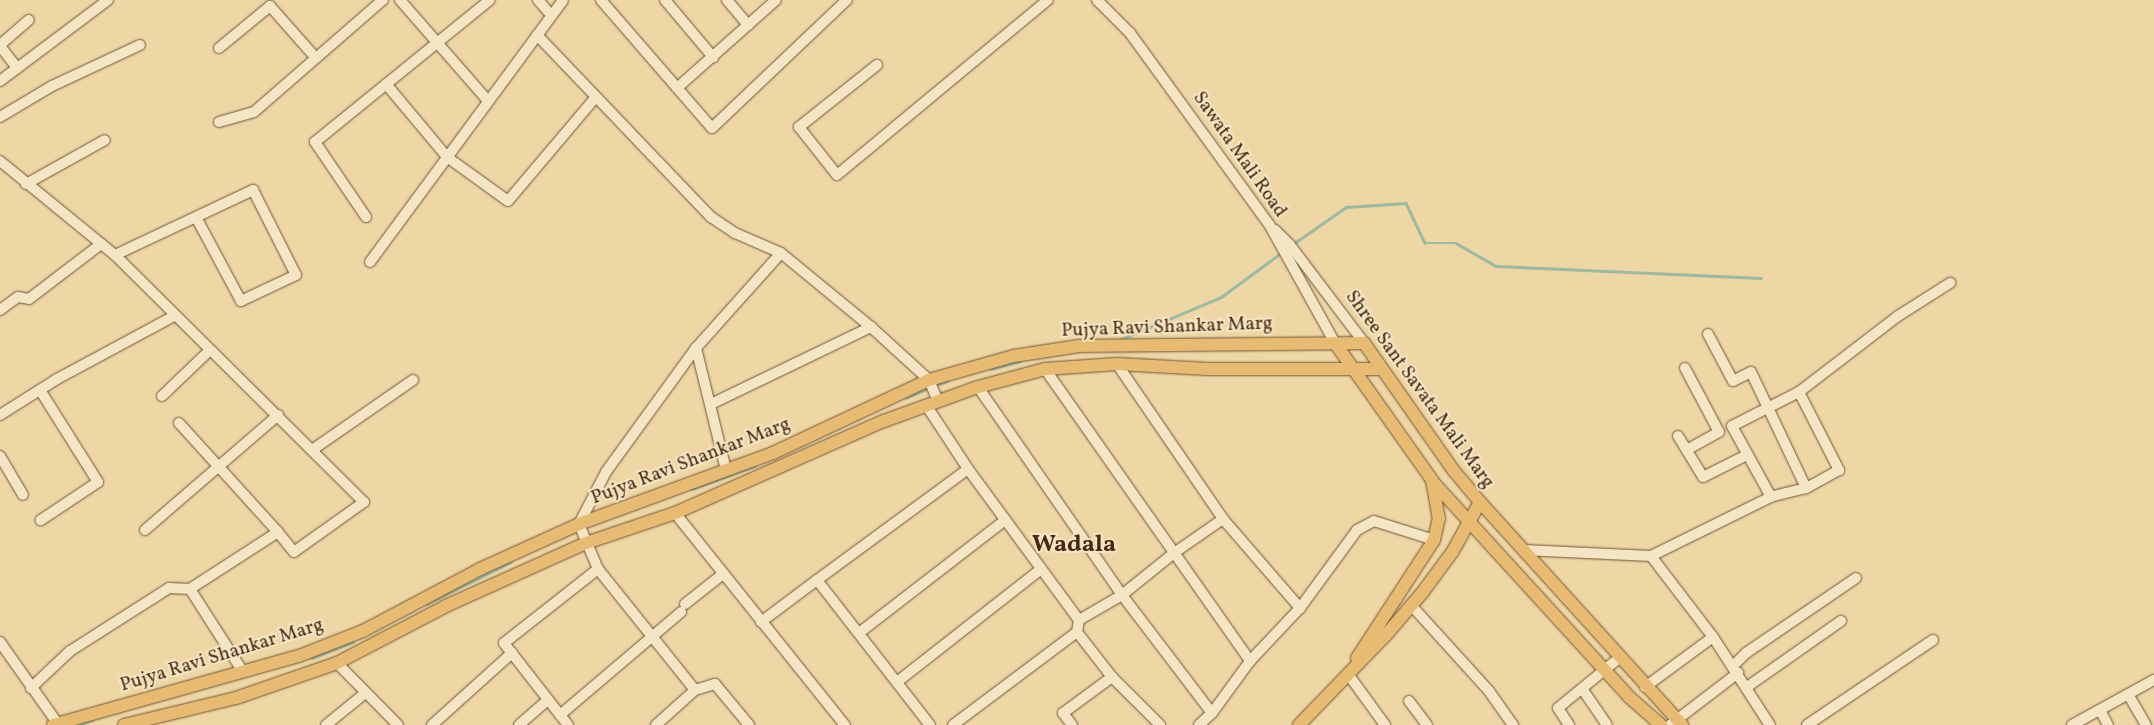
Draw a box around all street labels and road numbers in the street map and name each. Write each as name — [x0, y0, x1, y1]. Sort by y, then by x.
street label: Sawata Mali Road — [1187, 88, 1291, 222]
street label: Shree Sant Savata Mali Marg — [1340, 287, 1498, 493]
street label: Pujya Ravi Shankar Marg — [1061, 313, 1273, 343]
street label: Pujya Ravi Shankar Marg — [588, 414, 794, 510]
street label: Pujya Ravi Shankar Marg — [118, 614, 326, 698]

